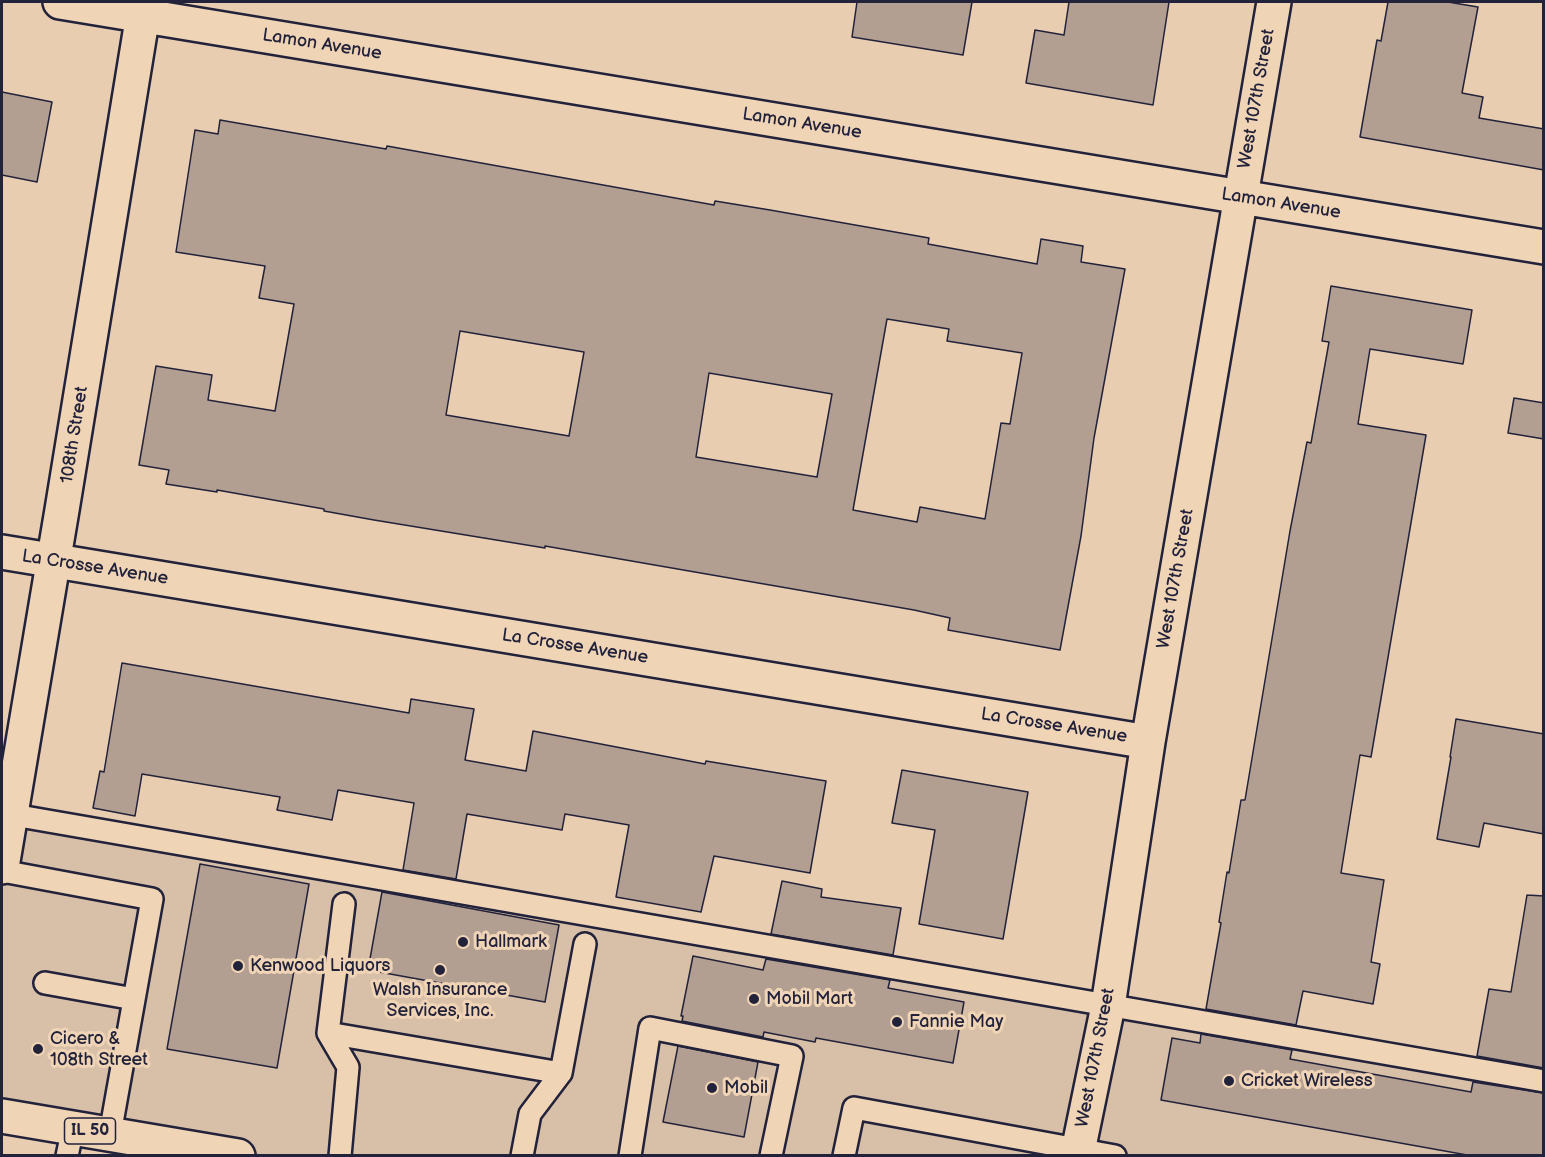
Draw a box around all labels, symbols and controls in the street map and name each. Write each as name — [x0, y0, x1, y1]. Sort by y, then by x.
street label: Lamon Avenue — [261, 25, 383, 65]
street label: West 107th Street — [1234, 27, 1280, 171]
street label: Lamon Avenue — [741, 104, 863, 144]
street label: Lamon Avenue — [1220, 184, 1342, 224]
street label: 108th Street — [57, 385, 93, 485]
street label: West 107th Street — [1153, 507, 1199, 651]
street label: La Crosse Avenue — [20, 546, 170, 590]
street label: La Crosse Avenue — [500, 625, 650, 669]
street label: La Crosse Avenue — [979, 704, 1129, 748]
place label: Hallmark — [475, 931, 547, 953]
marker: Hallmark — [456, 935, 470, 949]
place label: Kenwood Liquors — [250, 955, 390, 977]
marker: Kenwood Liquors — [231, 959, 245, 973]
marker: Walsh Insurance Services, Inc. — [433, 963, 447, 977]
place label: Walsh Insurance Services, Inc. — [373, 979, 507, 1022]
street label: West 107th Street — [1072, 986, 1120, 1130]
place label: Mobil Mart — [766, 988, 853, 1010]
marker: Mobil Mart — [747, 992, 761, 1006]
place label: Fannie May — [909, 1011, 1003, 1033]
marker: Fannie May — [890, 1015, 904, 1029]
place label: Cicero & 108th Street — [50, 1028, 148, 1070]
marker: Cicero & 108th Street — [31, 1042, 45, 1056]
place label: Cricket Wireless — [1241, 1070, 1373, 1092]
marker: Cricket Wireless — [1222, 1074, 1236, 1088]
place label: Mobil — [724, 1077, 768, 1099]
marker: Mobil — [705, 1081, 719, 1095]
road number: IL 50 — [64, 1118, 116, 1144]

